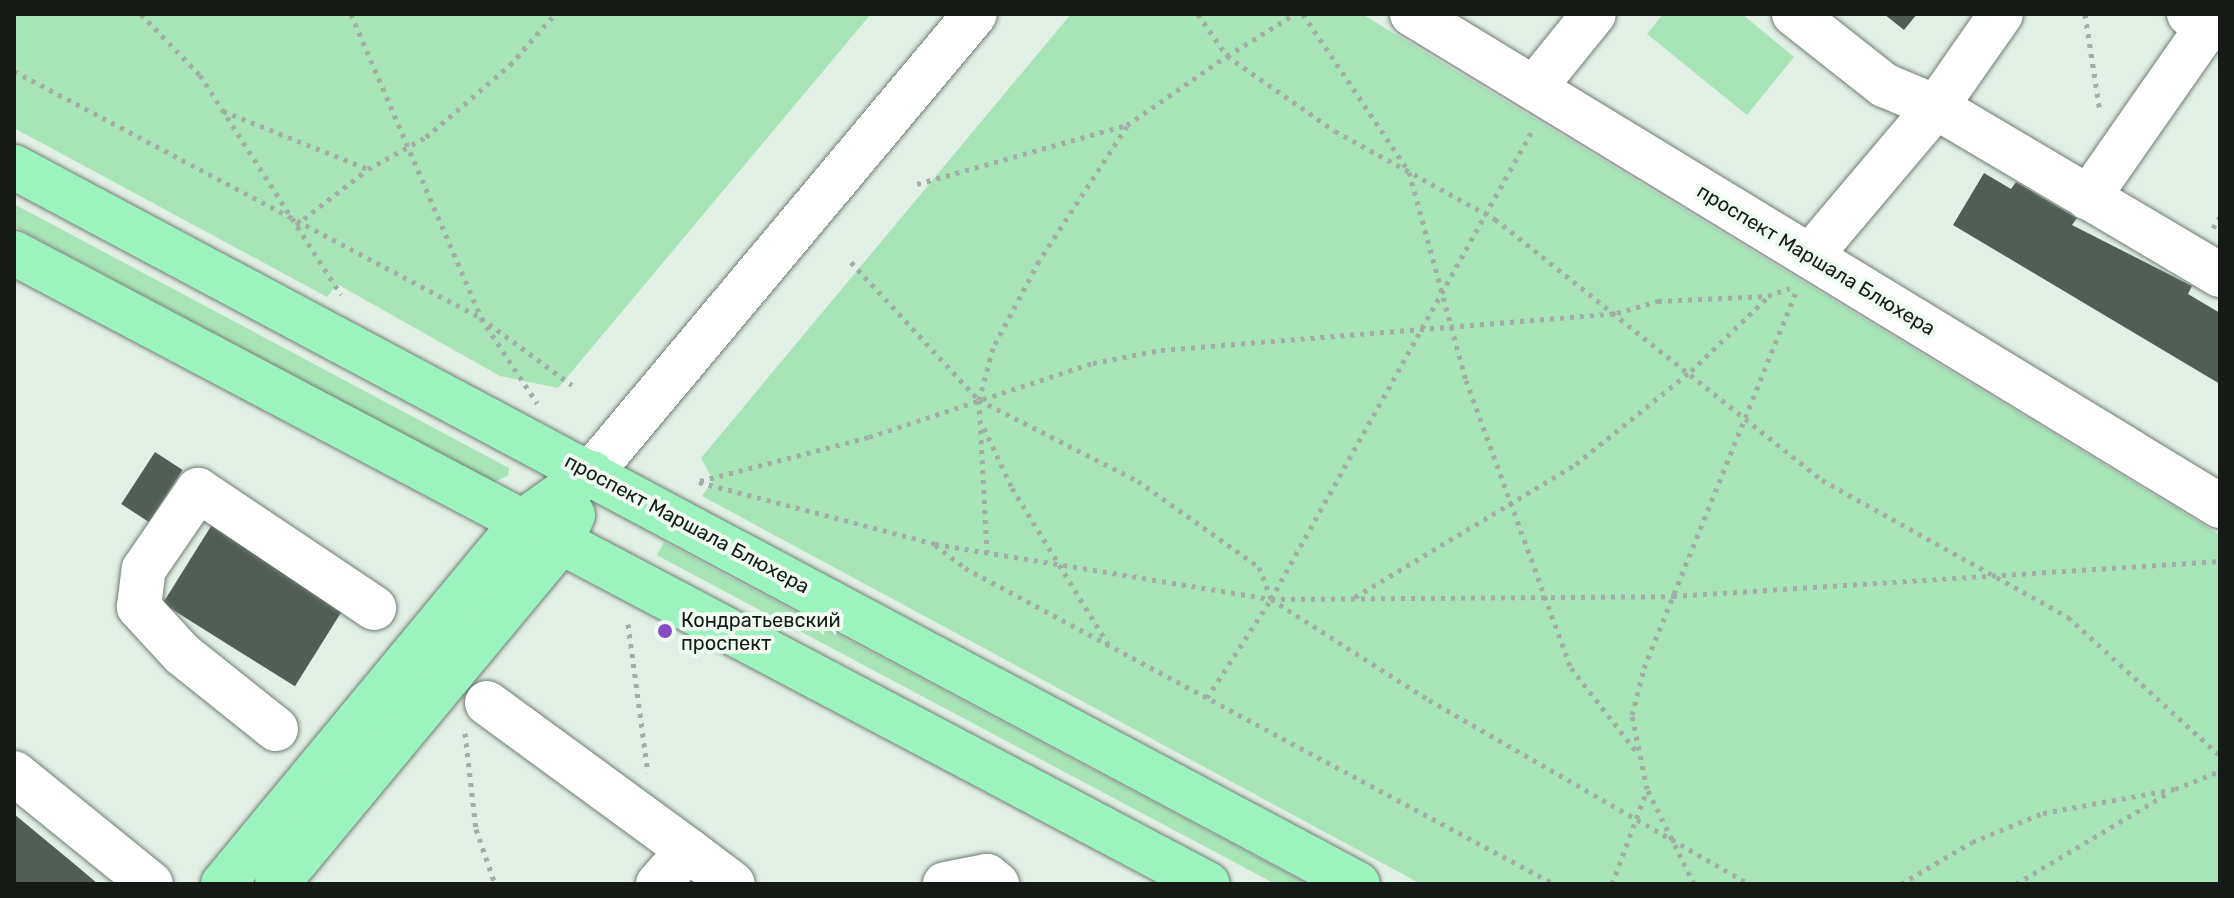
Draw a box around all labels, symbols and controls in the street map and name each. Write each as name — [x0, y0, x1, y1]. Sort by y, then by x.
street label: проспект Маршала Блюхера — [1693, 179, 1939, 341]
street label: проспект Маршала Блюхера — [561, 449, 813, 599]
place label: Кондратьевский проспект — [681, 608, 841, 655]
marker: Кондратьевский проспект — [656, 622, 674, 640]

